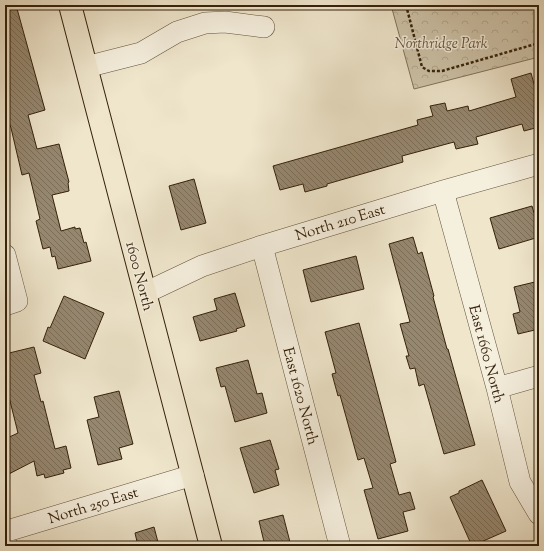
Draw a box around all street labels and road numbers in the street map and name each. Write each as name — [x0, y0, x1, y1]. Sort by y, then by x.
street label: North 210 East — [293, 200, 388, 247]
street label: 1600 North — [119, 239, 158, 314]
street label: East 1660 North — [462, 303, 509, 406]
street label: East 1620 North — [276, 345, 323, 448]
street label: North 250 East — [46, 483, 141, 530]

